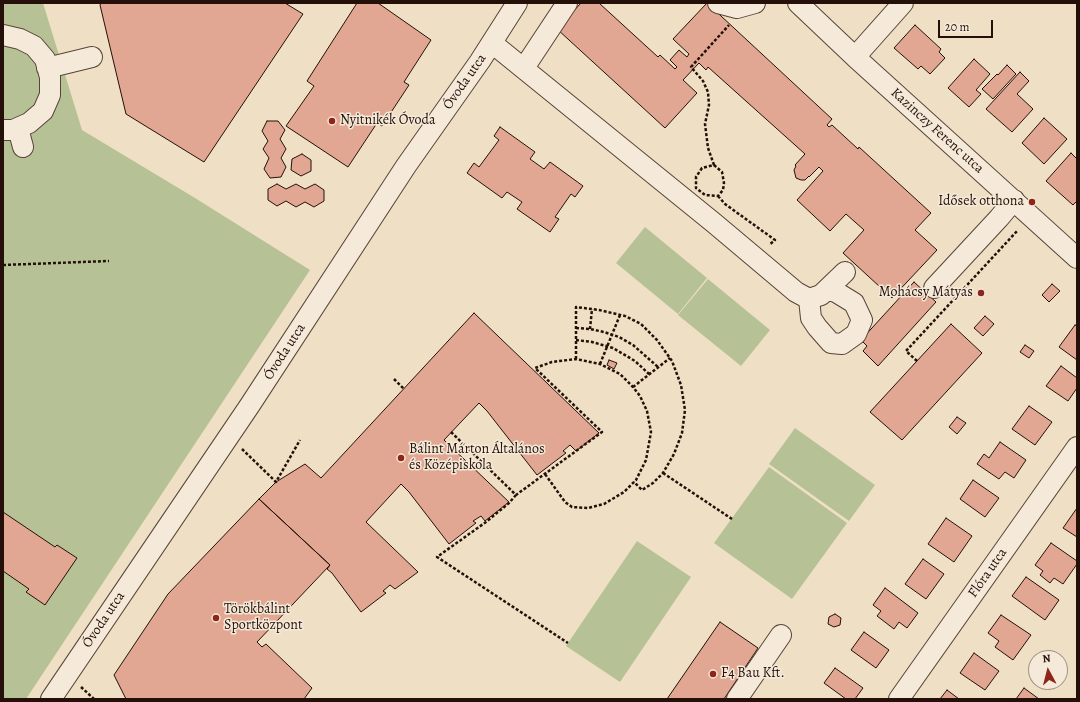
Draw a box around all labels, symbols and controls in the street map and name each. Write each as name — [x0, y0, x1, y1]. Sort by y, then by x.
scale bar — [940, 12, 995, 38]
text: 20 m — [945, 19, 969, 35]
street label: Óvoda utca — [440, 51, 490, 113]
street label: Kazinczy Ferenc utca — [887, 85, 987, 177]
place label: Nyitnikék Óvoda — [340, 113, 436, 129]
marker: Nyitnikék Óvoda — [327, 116, 337, 126]
place label: Idősek otthona — [938, 194, 1024, 210]
marker: Idősek otthona — [1027, 197, 1037, 207]
place label: Mohácsy Mátyás — [879, 285, 973, 301]
marker: Mohácsy Mátyás — [976, 288, 986, 298]
street label: Óvoda utca — [260, 321, 310, 383]
place label: Bálint Márton Általános és Középiskola — [409, 442, 545, 474]
marker: Bálint Márton Általános és Középiskola — [396, 453, 406, 463]
street label: Flóra utca — [965, 545, 1011, 601]
street label: Óvoda utca — [79, 589, 129, 651]
place label: Törökbálint Sportközpont — [224, 602, 303, 634]
marker: Törökbálint Sportközpont — [211, 613, 221, 623]
north arrow — [1028, 650, 1068, 690]
text: N — [1042, 651, 1051, 667]
place label: F4 Bau Kft. — [721, 666, 785, 682]
marker: F4 Bau Kft. — [708, 669, 718, 679]

